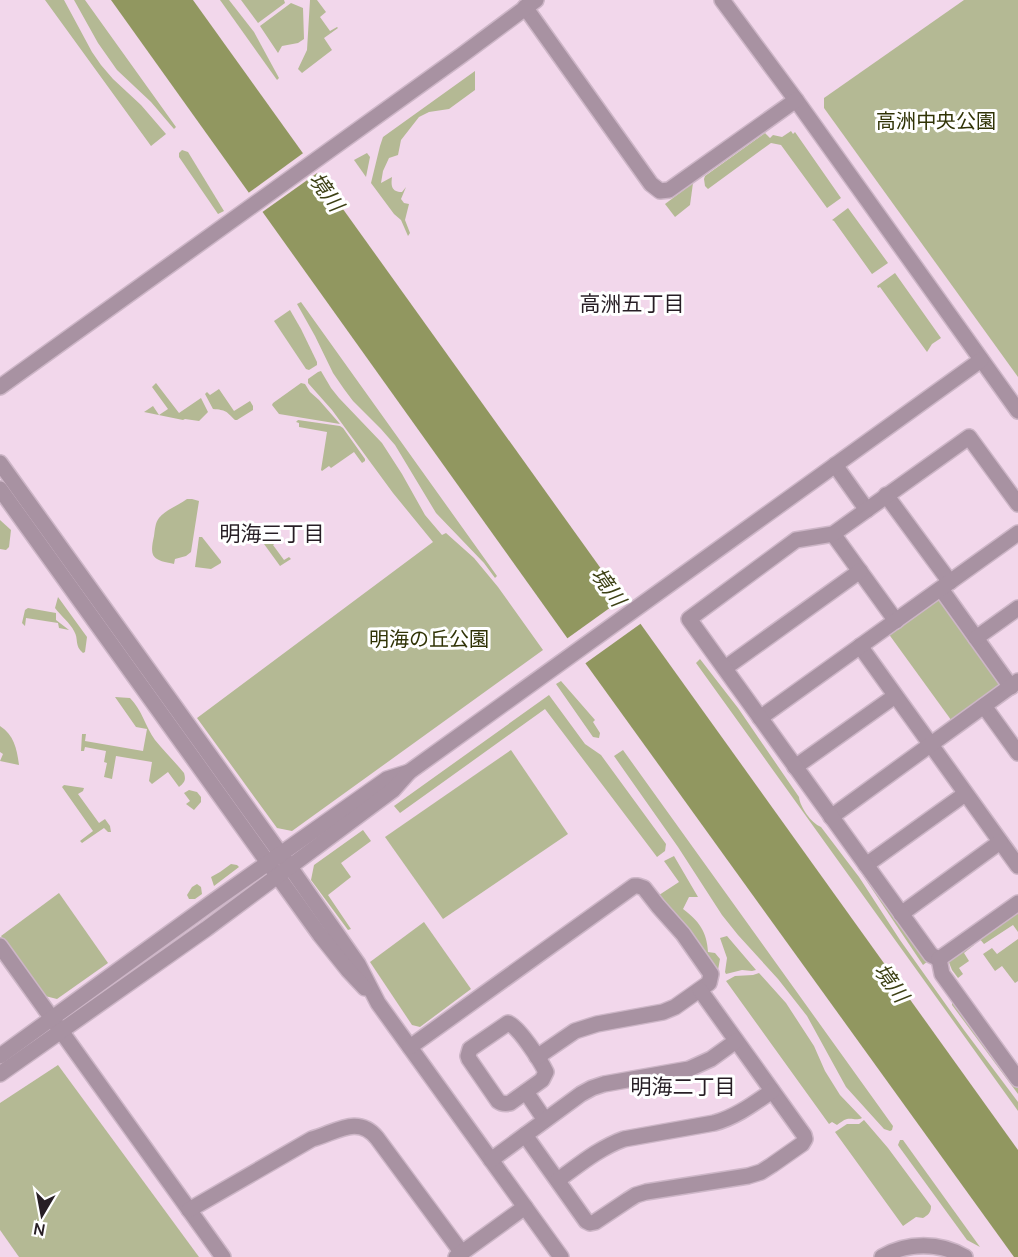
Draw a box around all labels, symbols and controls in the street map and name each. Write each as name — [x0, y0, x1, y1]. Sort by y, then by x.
park label: 高洲中央公園 — [876, 107, 996, 134]
water label: 境川 — [303, 166, 352, 218]
district label: 高洲五丁目 — [580, 289, 685, 317]
district label: 明海三丁目 — [220, 519, 325, 547]
water label: 境川 — [585, 561, 634, 613]
park label: 明海の丘公園 — [369, 625, 489, 652]
water label: 境川 — [868, 957, 917, 1009]
district label: 明海二丁目 — [631, 1072, 736, 1100]
north arrow — [12, 1185, 72, 1245]
text: N — [32, 1218, 47, 1242]

